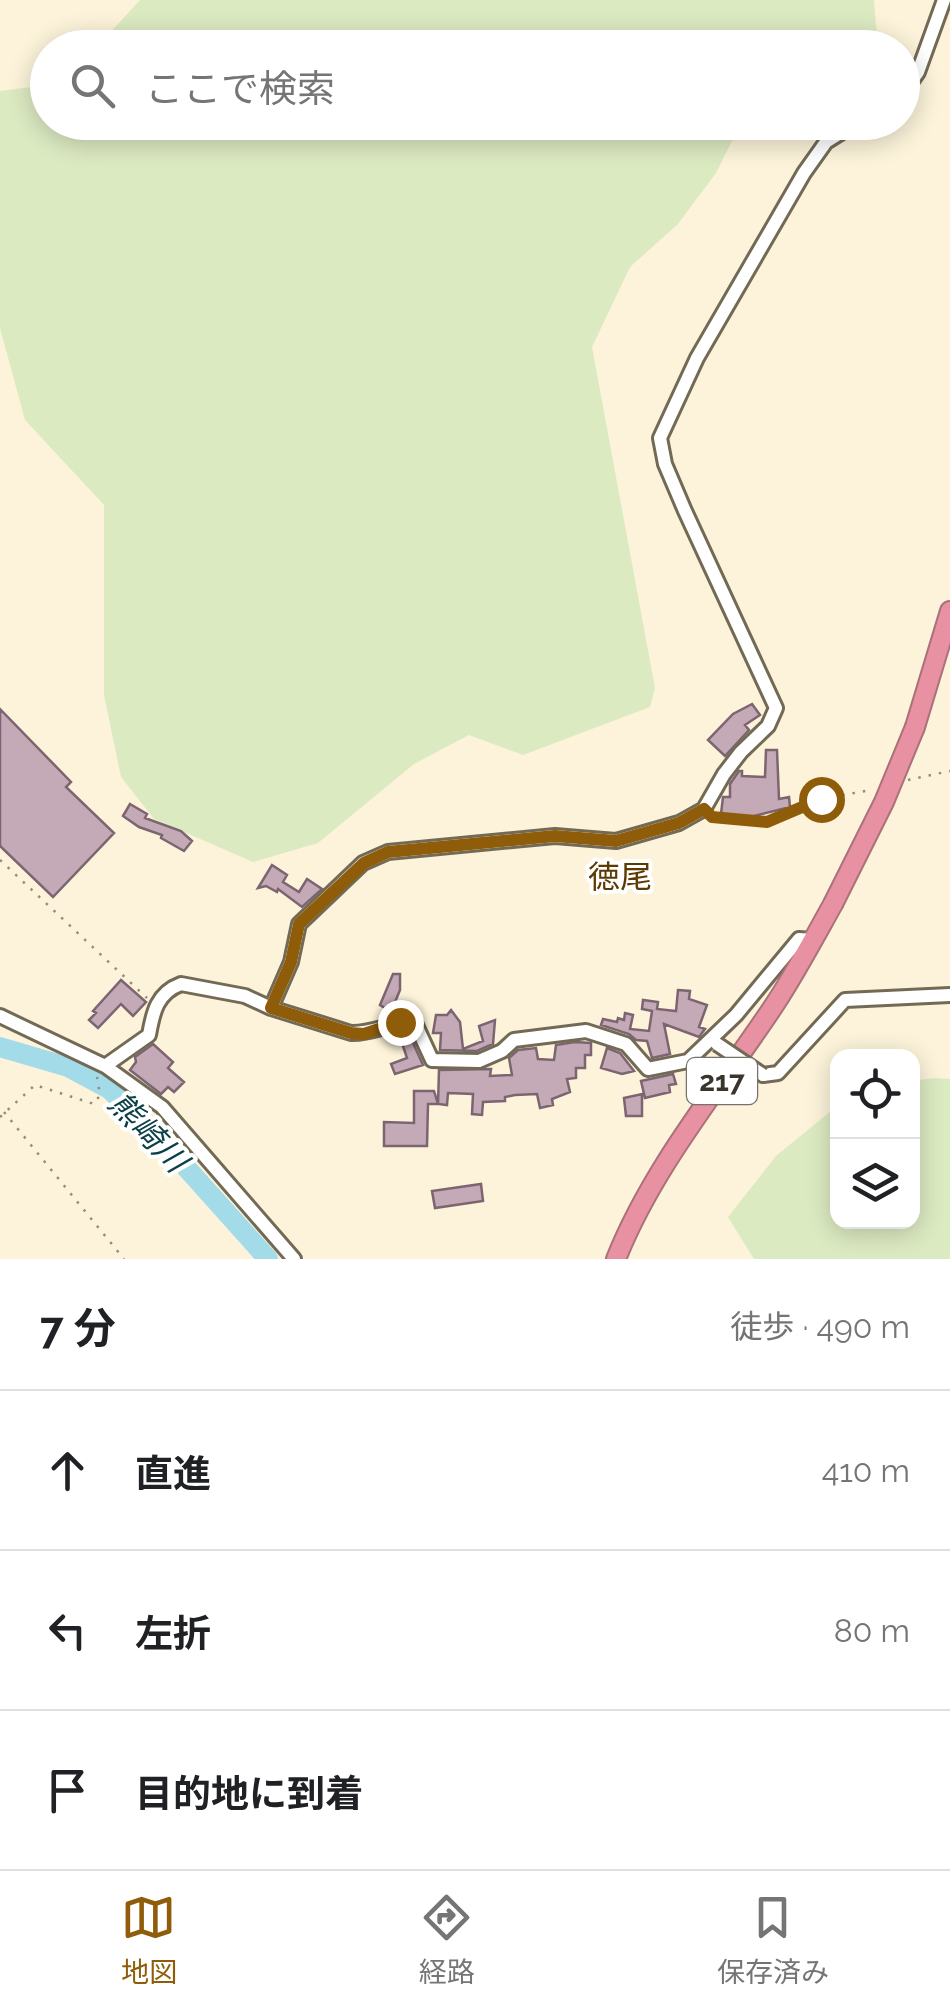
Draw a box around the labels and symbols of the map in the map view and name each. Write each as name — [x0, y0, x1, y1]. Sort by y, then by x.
route start — [799, 777, 845, 823]
district label: 徳尾 — [588, 858, 652, 895]
route end — [378, 1000, 424, 1046]
road number: 217 — [687, 1058, 757, 1104]
water label: 熊崎川 — [102, 1084, 197, 1181]

